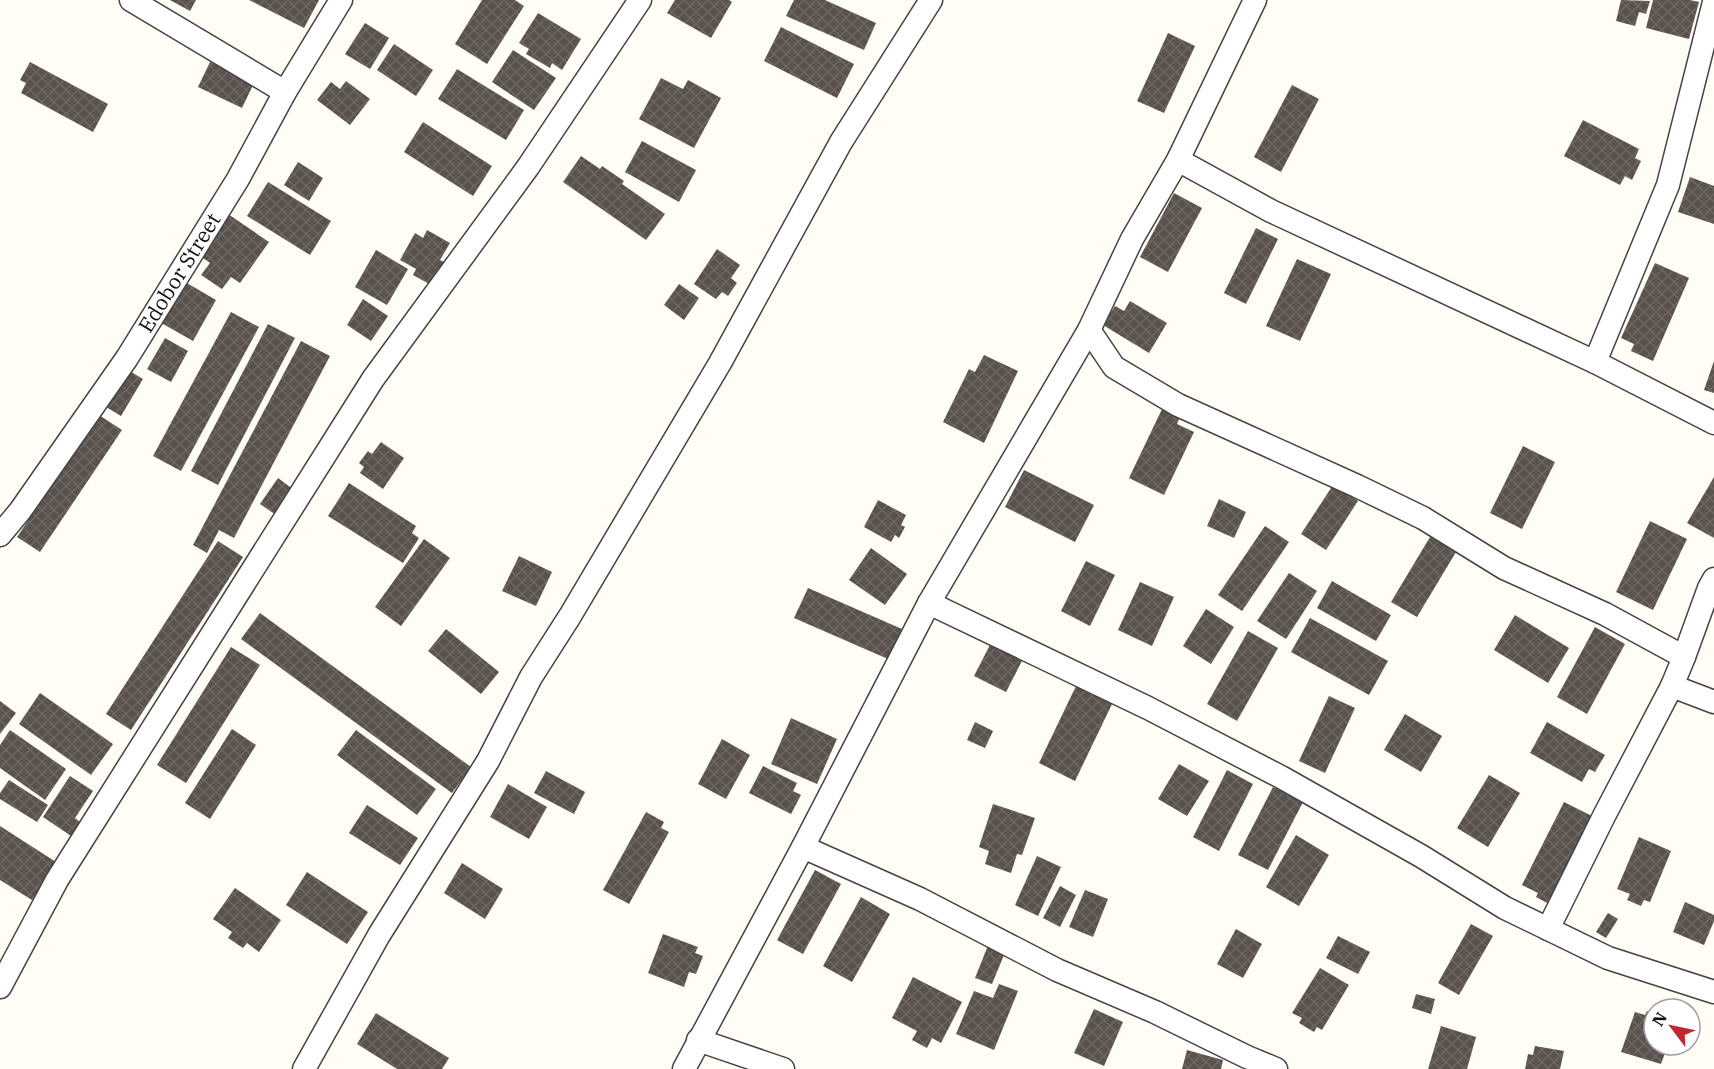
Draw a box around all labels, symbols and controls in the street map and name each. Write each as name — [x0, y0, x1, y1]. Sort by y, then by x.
street label: Edobor Street — [131, 207, 227, 338]
north arrow — [1642, 997, 1702, 1057]
text: N — [1647, 1008, 1671, 1030]

